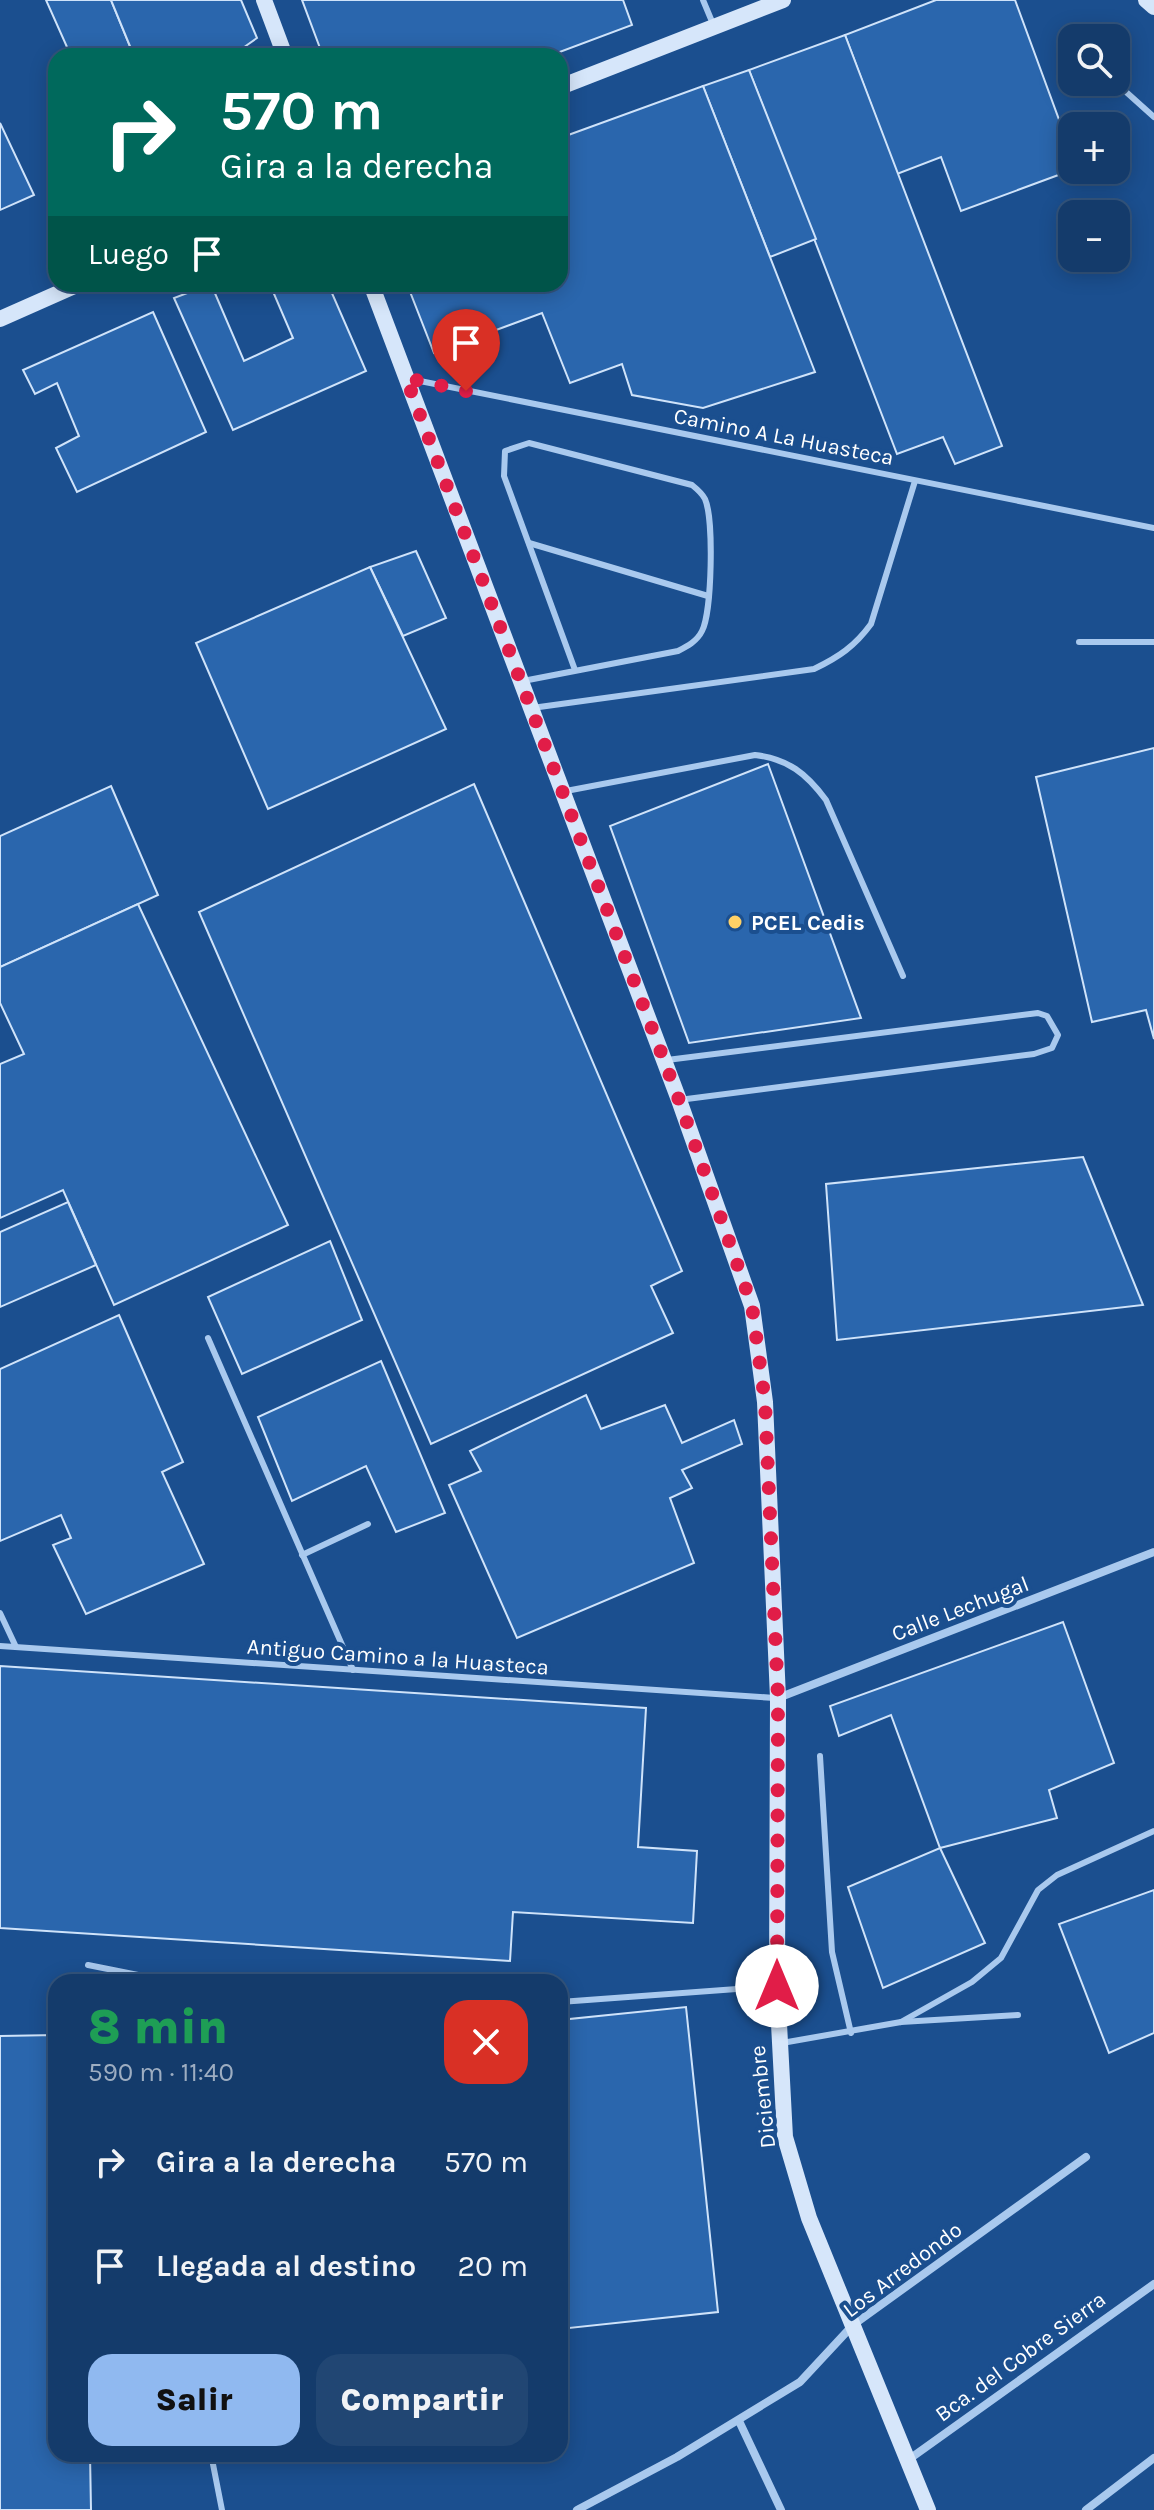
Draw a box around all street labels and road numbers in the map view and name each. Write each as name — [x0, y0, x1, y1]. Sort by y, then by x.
street label: Camino A La Huasteca — [672, 403, 896, 471]
street label: Calle Lechugal — [888, 1571, 1033, 1647]
street label: Antiguo Camino a la Huasteca — [246, 1633, 550, 1681]
street label: Diciembre — [745, 2044, 781, 2150]
street label: Los Arredondo — [838, 2217, 967, 2323]
street label: Bca. del Cobre Sierra — [930, 2286, 1111, 2427]

